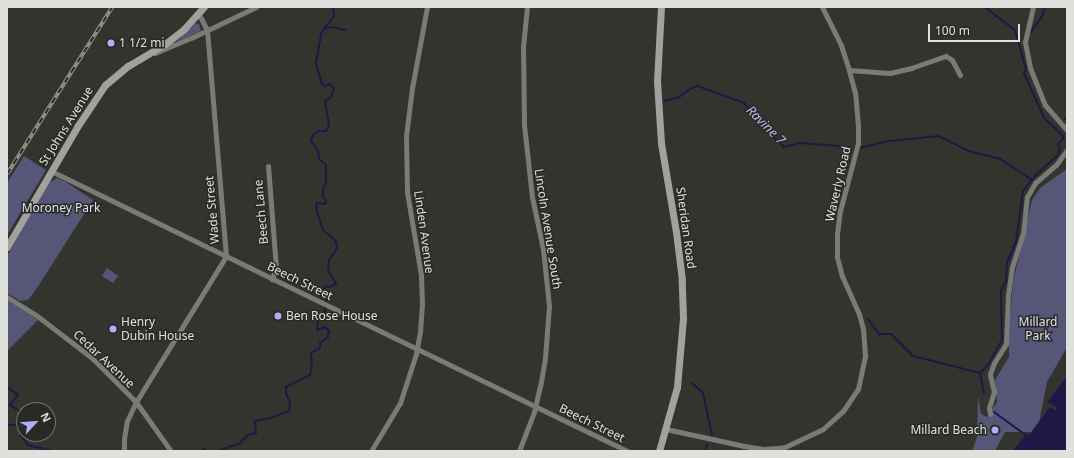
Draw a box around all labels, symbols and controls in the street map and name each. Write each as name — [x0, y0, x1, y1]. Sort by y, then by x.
scale bar — [930, 16, 1022, 42]
text: 100 m — [935, 22, 970, 39]
place label: 1 1/2 mi — [119, 36, 165, 50]
marker: 1 1/2 mi — [106, 38, 116, 48]
street label: St Johns Avenue — [36, 84, 96, 168]
water label: Ravine 7 — [743, 102, 789, 148]
street label: Waverly Road — [822, 145, 854, 223]
street label: Lincoln Avenue South — [531, 168, 565, 290]
street label: Wade Street — [202, 175, 222, 245]
street label: Beech Lane — [251, 179, 271, 245]
street label: Sheridan Road — [673, 186, 699, 270]
street label: Linden Avenue — [411, 190, 437, 274]
park label: Moroney Park — [22, 201, 100, 215]
street label: Beech Street — [265, 259, 335, 303]
place label: Ben Rose House — [286, 309, 378, 323]
marker: Ben Rose House — [273, 311, 283, 321]
place label: Henry Dubin House — [121, 315, 194, 343]
park label: Millard Park — [1019, 315, 1057, 343]
marker: Henry Dubin House — [108, 324, 118, 334]
street label: Cedar Avenue — [70, 327, 138, 391]
street label: Beech Street — [557, 401, 627, 445]
north arrow — [16, 402, 56, 442]
text: N — [38, 410, 55, 424]
place label: Millard Beach — [910, 423, 987, 437]
marker: Millard Beach — [990, 425, 1000, 435]

